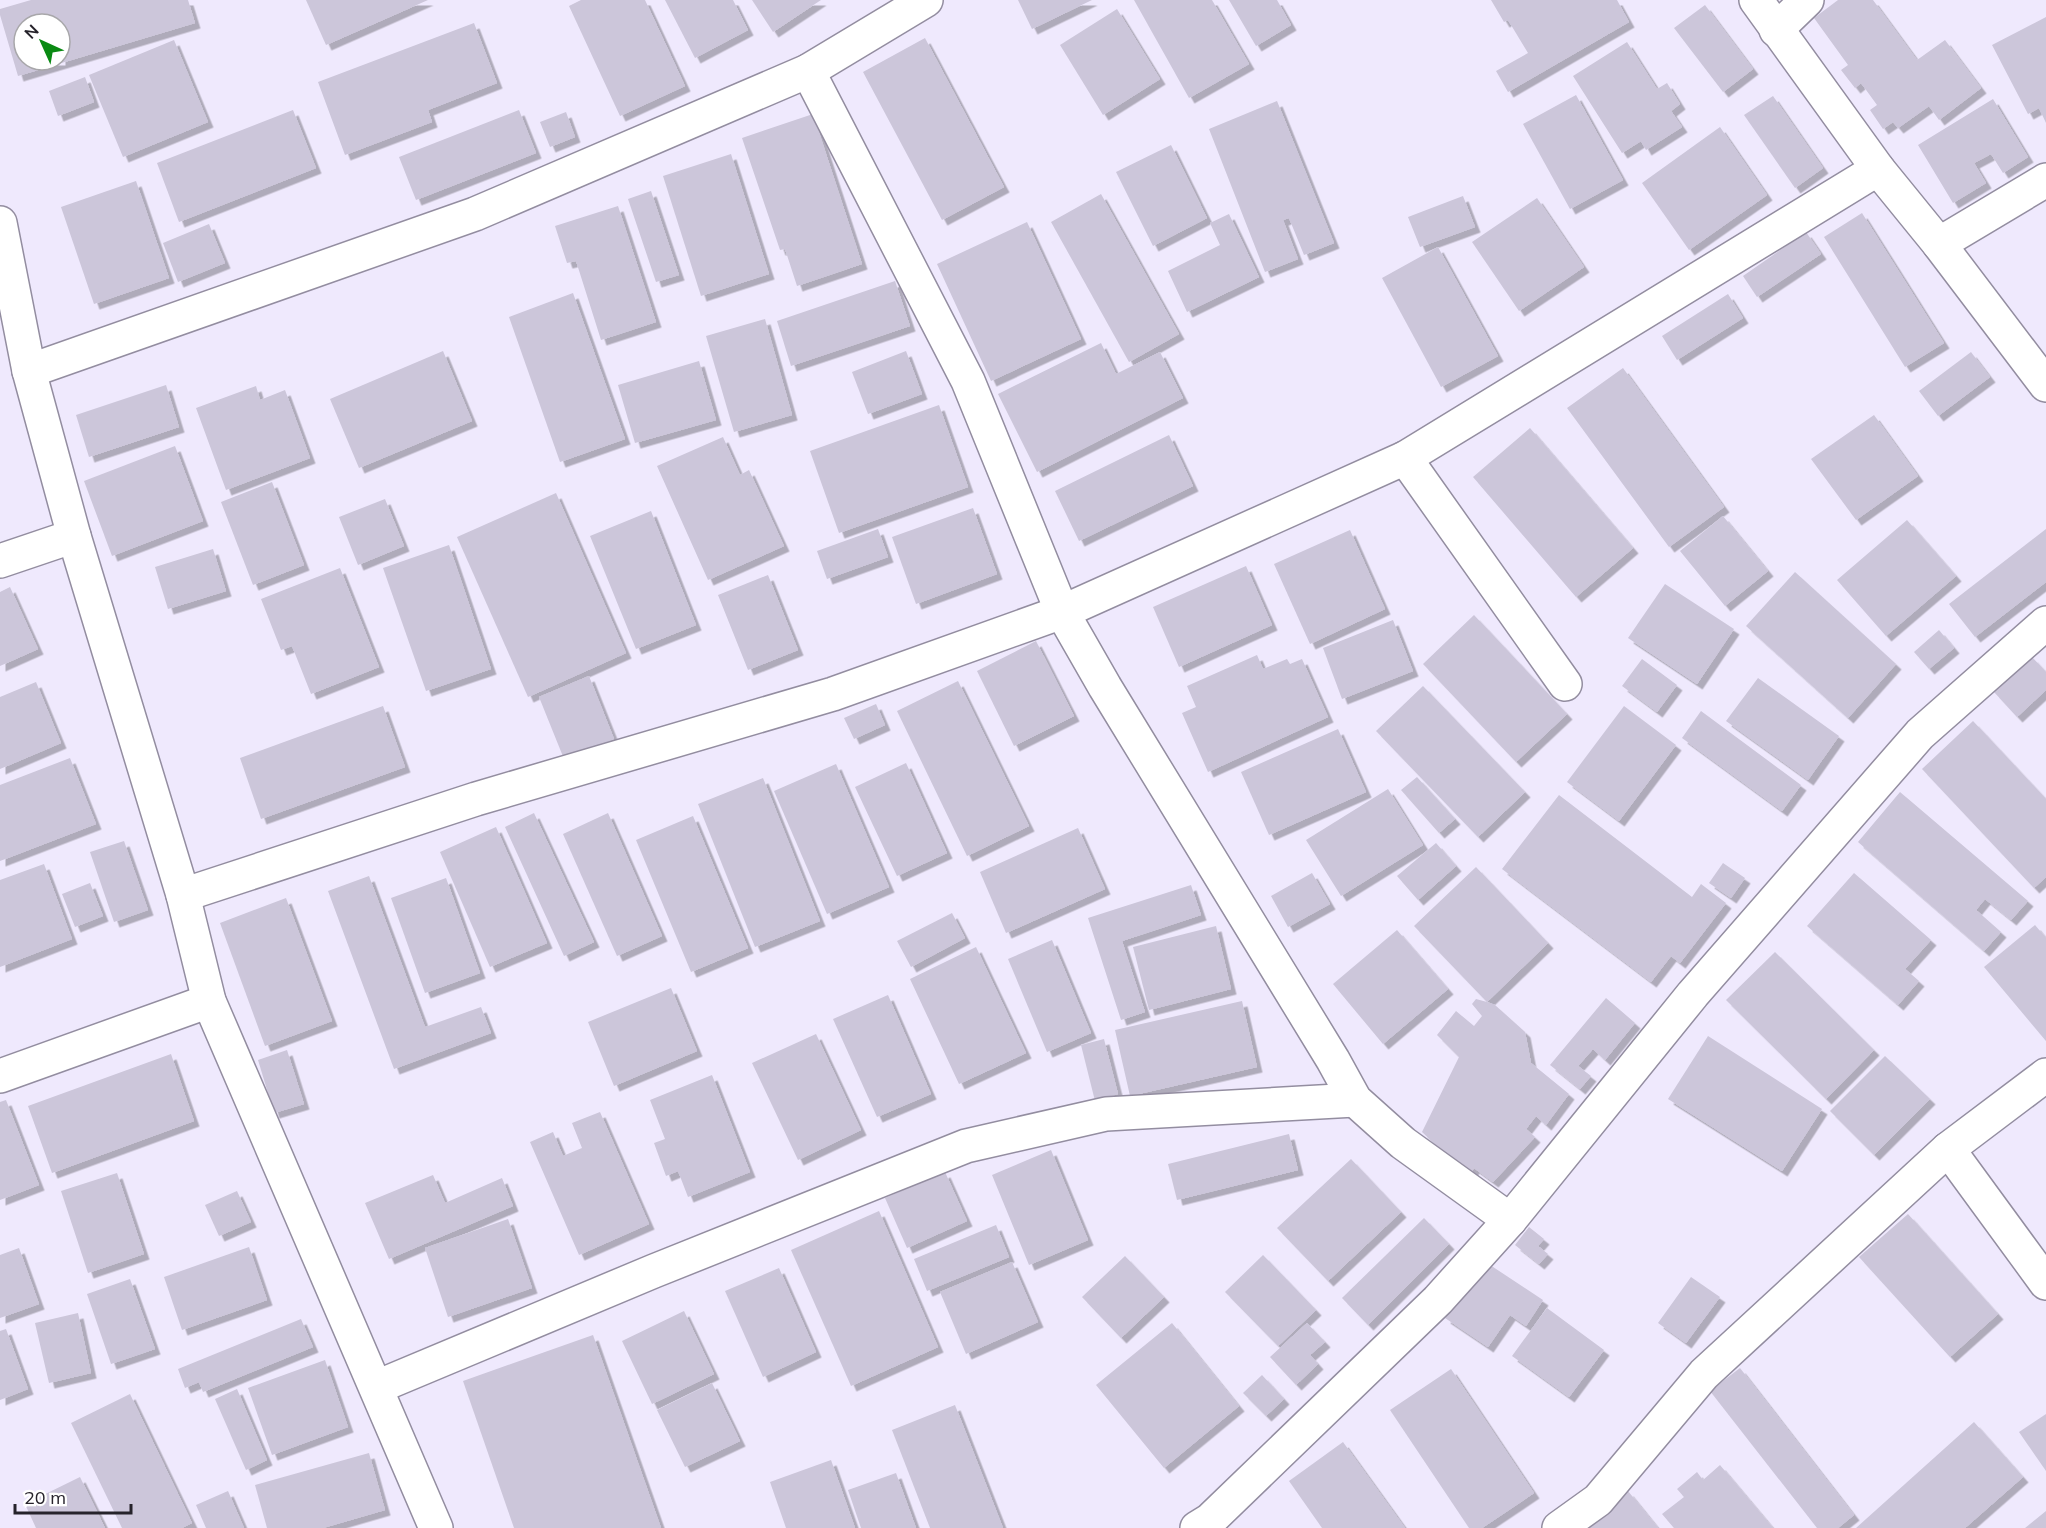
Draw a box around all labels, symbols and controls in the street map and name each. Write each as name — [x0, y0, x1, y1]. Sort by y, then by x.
north arrow — [12, 12, 72, 72]
text: N — [20, 20, 43, 43]
scale bar — [15, 1477, 130, 1515]
text: 20 m — [24, 1486, 66, 1509]

